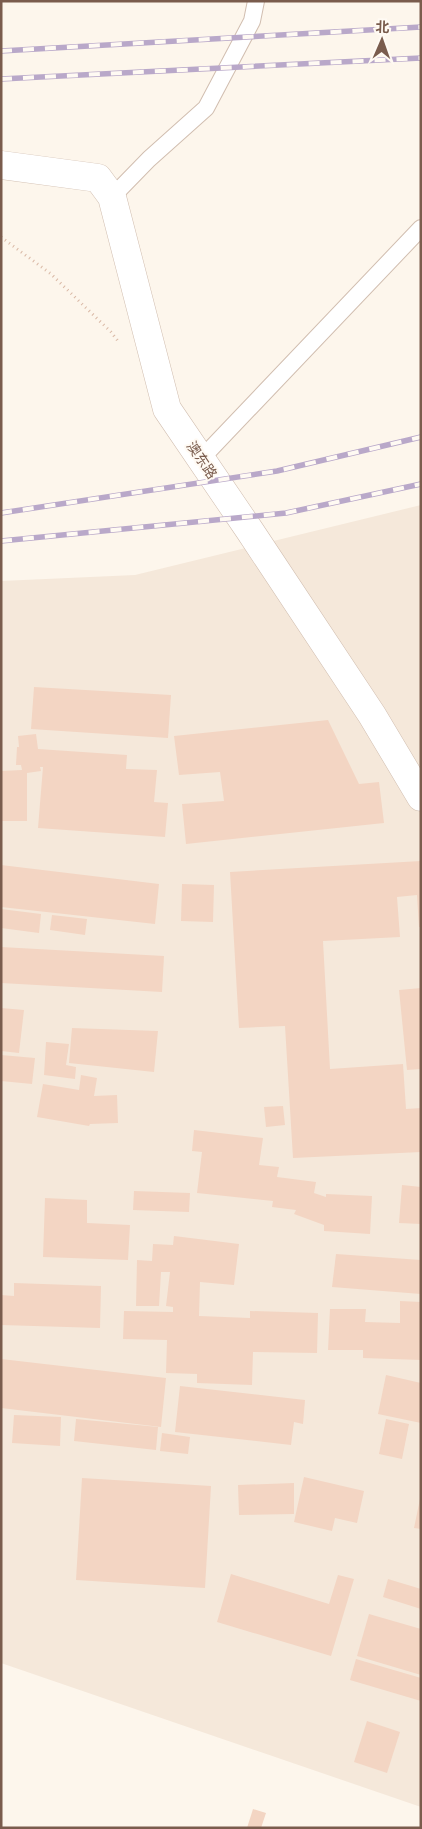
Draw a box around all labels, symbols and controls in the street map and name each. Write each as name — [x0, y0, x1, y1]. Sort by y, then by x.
north arrow — [357, 15, 407, 65]
text: 北 — [375, 18, 390, 37]
street label: 澳东路 — [182, 438, 221, 483]

